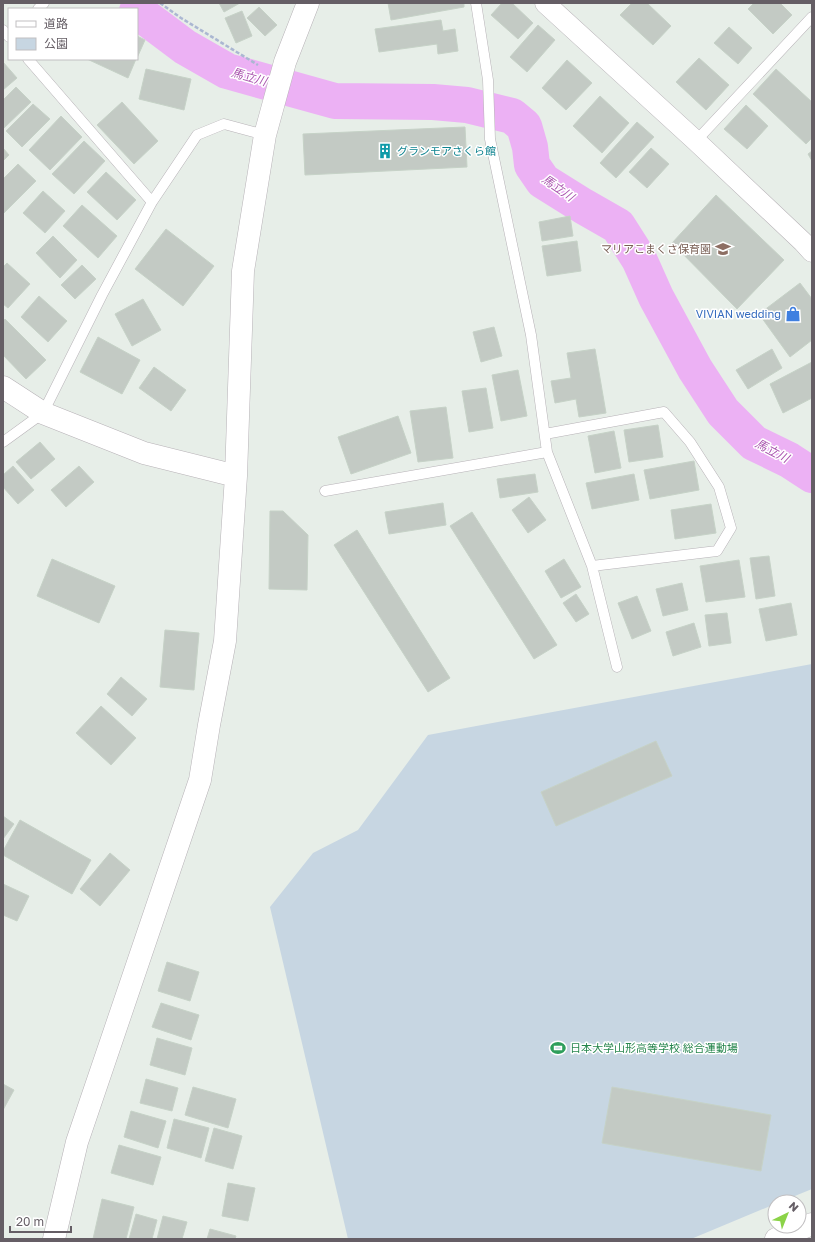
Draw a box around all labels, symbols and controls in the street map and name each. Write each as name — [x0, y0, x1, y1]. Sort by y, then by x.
legend — [8, 8, 138, 60]
text: 道路 — [44, 16, 68, 31]
text: 公園 — [44, 36, 68, 51]
water label: 馬立川 — [230, 64, 270, 89]
building icon: グランモアさくら館 — [376, 142, 394, 160]
place label: グランモアさくら館 — [397, 144, 496, 157]
water label: 馬立川 — [539, 171, 579, 205]
school or university icon: マリアこまくさ保育園 — [714, 240, 732, 258]
place label: マリアこまくさ保育園 — [601, 242, 711, 255]
shop icon: VIVIAN wedding — [784, 305, 802, 323]
place label: VIVIAN wedding — [696, 307, 781, 320]
water label: 馬立川 — [753, 435, 793, 467]
sports icon: 日本大学山形高等学校 総合運動場 — [549, 1039, 567, 1057]
place label: 日本大学山形高等学校 総合運動場 — [570, 1041, 738, 1054]
north arrow — [767, 1194, 807, 1234]
text: N — [787, 1199, 802, 1214]
scale bar — [10, 1208, 71, 1234]
text: 20 m — [16, 1214, 44, 1229]

